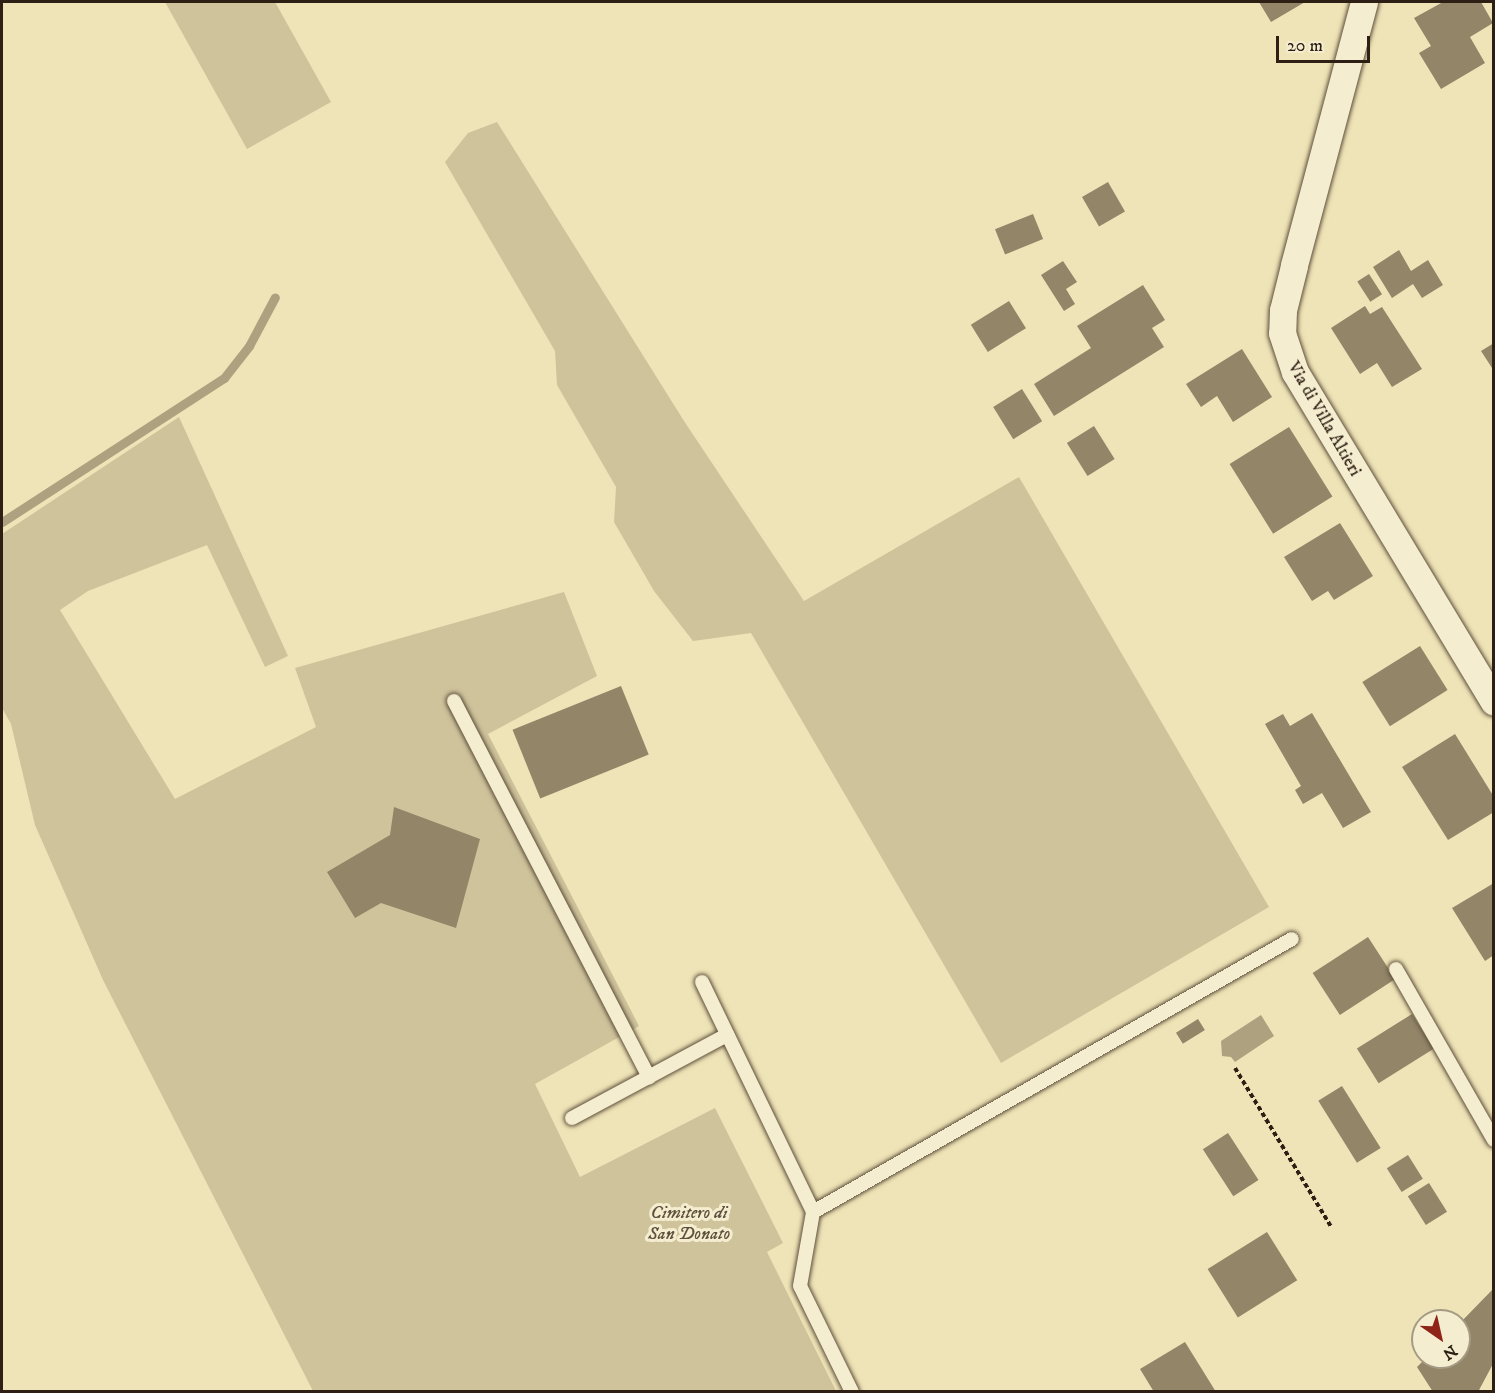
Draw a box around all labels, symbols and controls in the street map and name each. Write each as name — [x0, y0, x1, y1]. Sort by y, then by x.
scale bar — [1279, 24, 1374, 62]
text: 20 m — [1287, 35, 1323, 57]
street label: Via di Villa Altieri — [1282, 358, 1366, 480]
park label: Cimitero di San Donato — [648, 1203, 730, 1246]
north arrow — [1411, 1309, 1471, 1369]
text: N — [1439, 1340, 1461, 1364]

